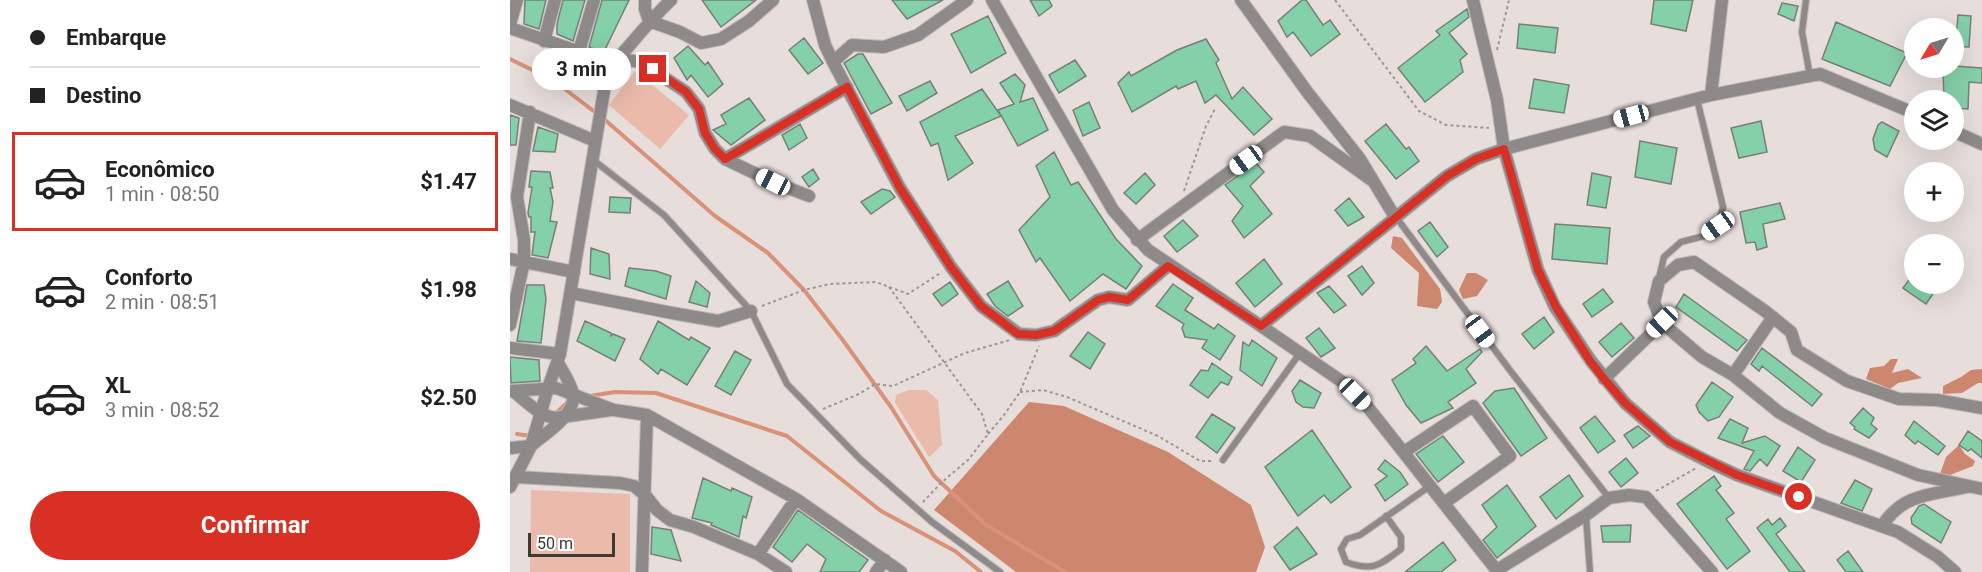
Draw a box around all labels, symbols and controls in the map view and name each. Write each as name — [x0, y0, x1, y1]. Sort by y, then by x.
north arrow — [1904, 18, 1964, 78]
map controls — [1904, 18, 1964, 294]
text: Embarque — [66, 25, 166, 50]
callout: 3 min — [533, 48, 632, 90]
route end — [639, 55, 666, 82]
text: 3 min — [556, 57, 607, 81]
text: Destino — [66, 83, 142, 108]
button: layers — [1904, 90, 1964, 150]
car — [1611, 103, 1651, 129]
car — [1226, 142, 1266, 178]
icon: car — [33, 155, 87, 209]
text: Econômico — [105, 157, 215, 182]
button: + — [1904, 162, 1964, 222]
car — [753, 166, 793, 198]
text: $1.47 — [420, 169, 477, 194]
text: 1 min · 08:50 — [105, 182, 220, 206]
car — [1698, 208, 1738, 244]
button: − — [1904, 234, 1964, 294]
icon: car — [33, 263, 87, 317]
text: Conforto — [105, 265, 193, 290]
text: $1.98 — [420, 277, 477, 302]
text: 2 min · 08:51 — [105, 290, 220, 314]
car — [1643, 303, 1681, 341]
car — [1462, 311, 1498, 351]
icon: car — [33, 371, 87, 425]
text: XL — [105, 373, 131, 398]
car — [1336, 375, 1374, 413]
text: $2.50 — [420, 385, 477, 410]
text: 3 min · 08:52 — [105, 398, 220, 422]
route start — [1785, 483, 1812, 510]
button: Confirmar — [30, 491, 480, 560]
scale bar — [528, 530, 615, 558]
text: 50 m — [537, 534, 573, 553]

